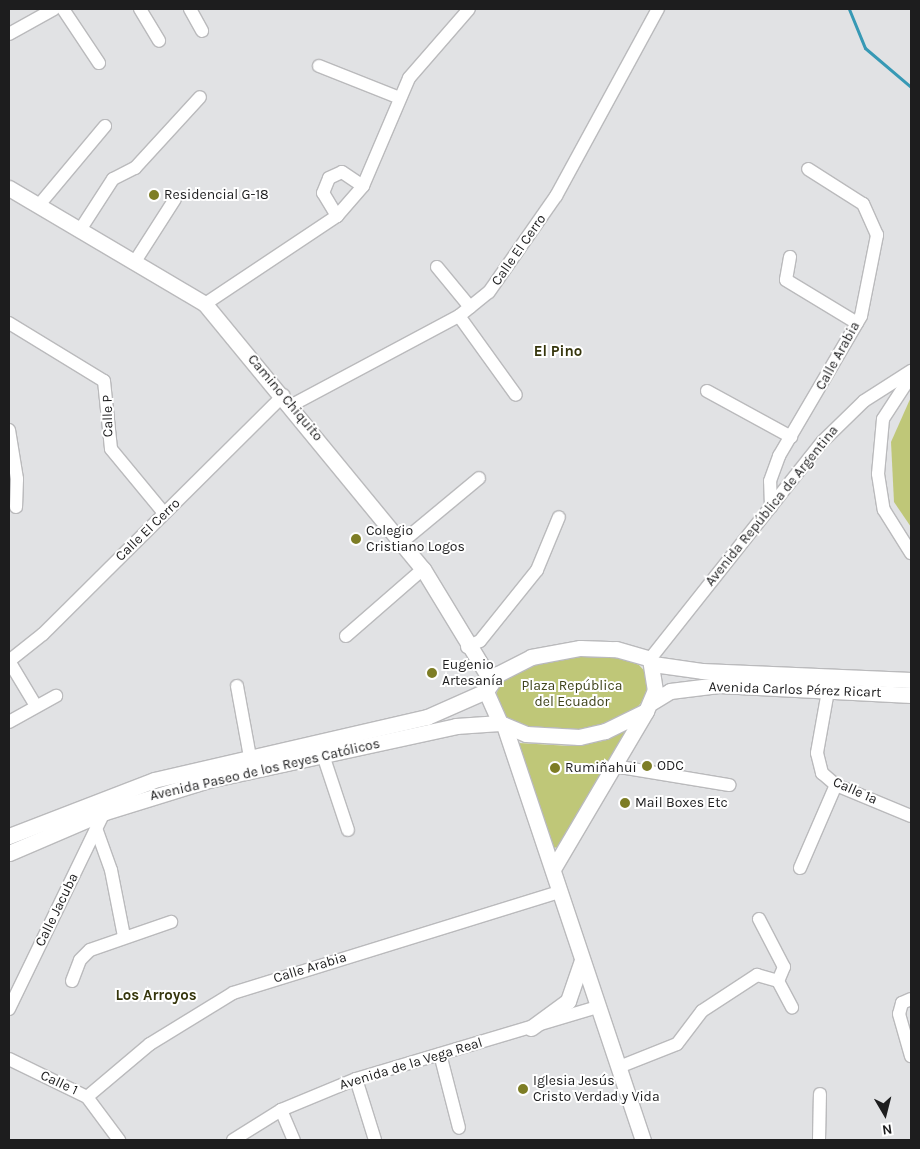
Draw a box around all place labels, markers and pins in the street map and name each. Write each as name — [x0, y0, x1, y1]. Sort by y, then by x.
place label: Residencial G-18 — [164, 187, 269, 203]
marker: Residencial G-18 — [148, 189, 160, 201]
place label: Colegio Cristiano Logos — [366, 523, 465, 556]
marker: Colegio Cristiano Logos — [350, 533, 362, 545]
place label: Eugenio Artesanía — [442, 657, 503, 690]
marker: Eugenio Artesanía — [426, 667, 438, 679]
place label: ODC — [657, 758, 684, 774]
place label: Rumiñahui — [565, 760, 637, 776]
marker: ODC — [641, 760, 653, 772]
marker: Rumiñahui — [549, 762, 561, 774]
place label: Mail Boxes Etc — [635, 795, 728, 811]
marker: Mail Boxes Etc — [619, 797, 631, 809]
place label: Iglesia Jesús Cristo Verdad y Vida — [533, 1073, 660, 1106]
marker: Iglesia Jesús Cristo Verdad y Vida — [517, 1083, 529, 1095]

